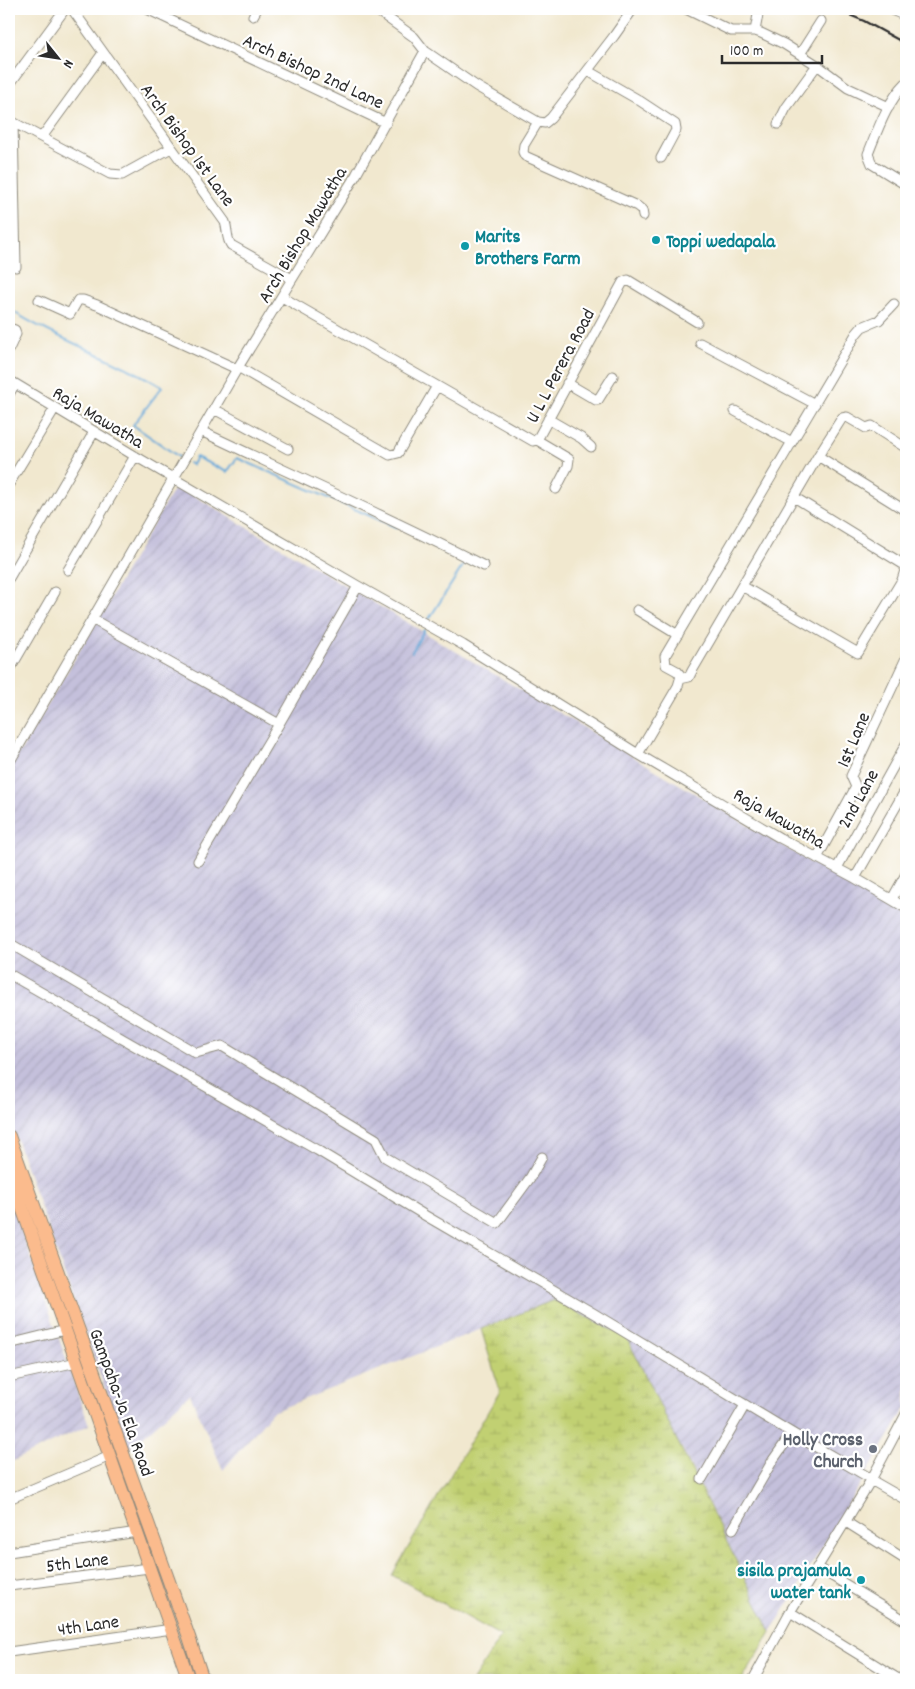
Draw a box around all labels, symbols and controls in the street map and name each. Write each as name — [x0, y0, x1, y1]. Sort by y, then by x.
street label: Arch Bishop 2nd Lane — [237, 29, 388, 118]
north arrow — [32, 32, 82, 82]
scale bar — [722, 32, 822, 64]
text: 100 m — [730, 41, 763, 63]
text: N — [57, 56, 78, 72]
street label: Arch Bishop 1st Lane — [132, 79, 240, 213]
street label: Arch Bishop Mawatha — [253, 162, 356, 309]
place label: Marits Brothers Farm — [475, 225, 580, 274]
place label: Toppi wedapala — [666, 230, 776, 257]
marker: Toppi wedapala — [650, 234, 662, 246]
marker: Marits Brothers Farm — [459, 240, 471, 252]
street label: U L L Perera Road — [521, 305, 604, 429]
street label: Raja Mawatha — [46, 381, 149, 457]
street label: 1st Lane — [832, 709, 879, 772]
street label: 2nd Lane — [833, 765, 887, 834]
street label: Raja Mawatha — [727, 783, 830, 858]
street label: Gampaha-Ja Ela Road — [80, 1326, 159, 1481]
place label: Holly Cross Church — [783, 1428, 863, 1477]
marker: Holly Cross Church — [867, 1443, 879, 1455]
street label: 5th Lane — [45, 1547, 110, 1582]
place label: sisila prajamula water tank — [737, 1559, 852, 1608]
marker: sisila prajamula water tank — [855, 1574, 867, 1586]
street label: 4th Lane — [56, 1610, 121, 1645]

